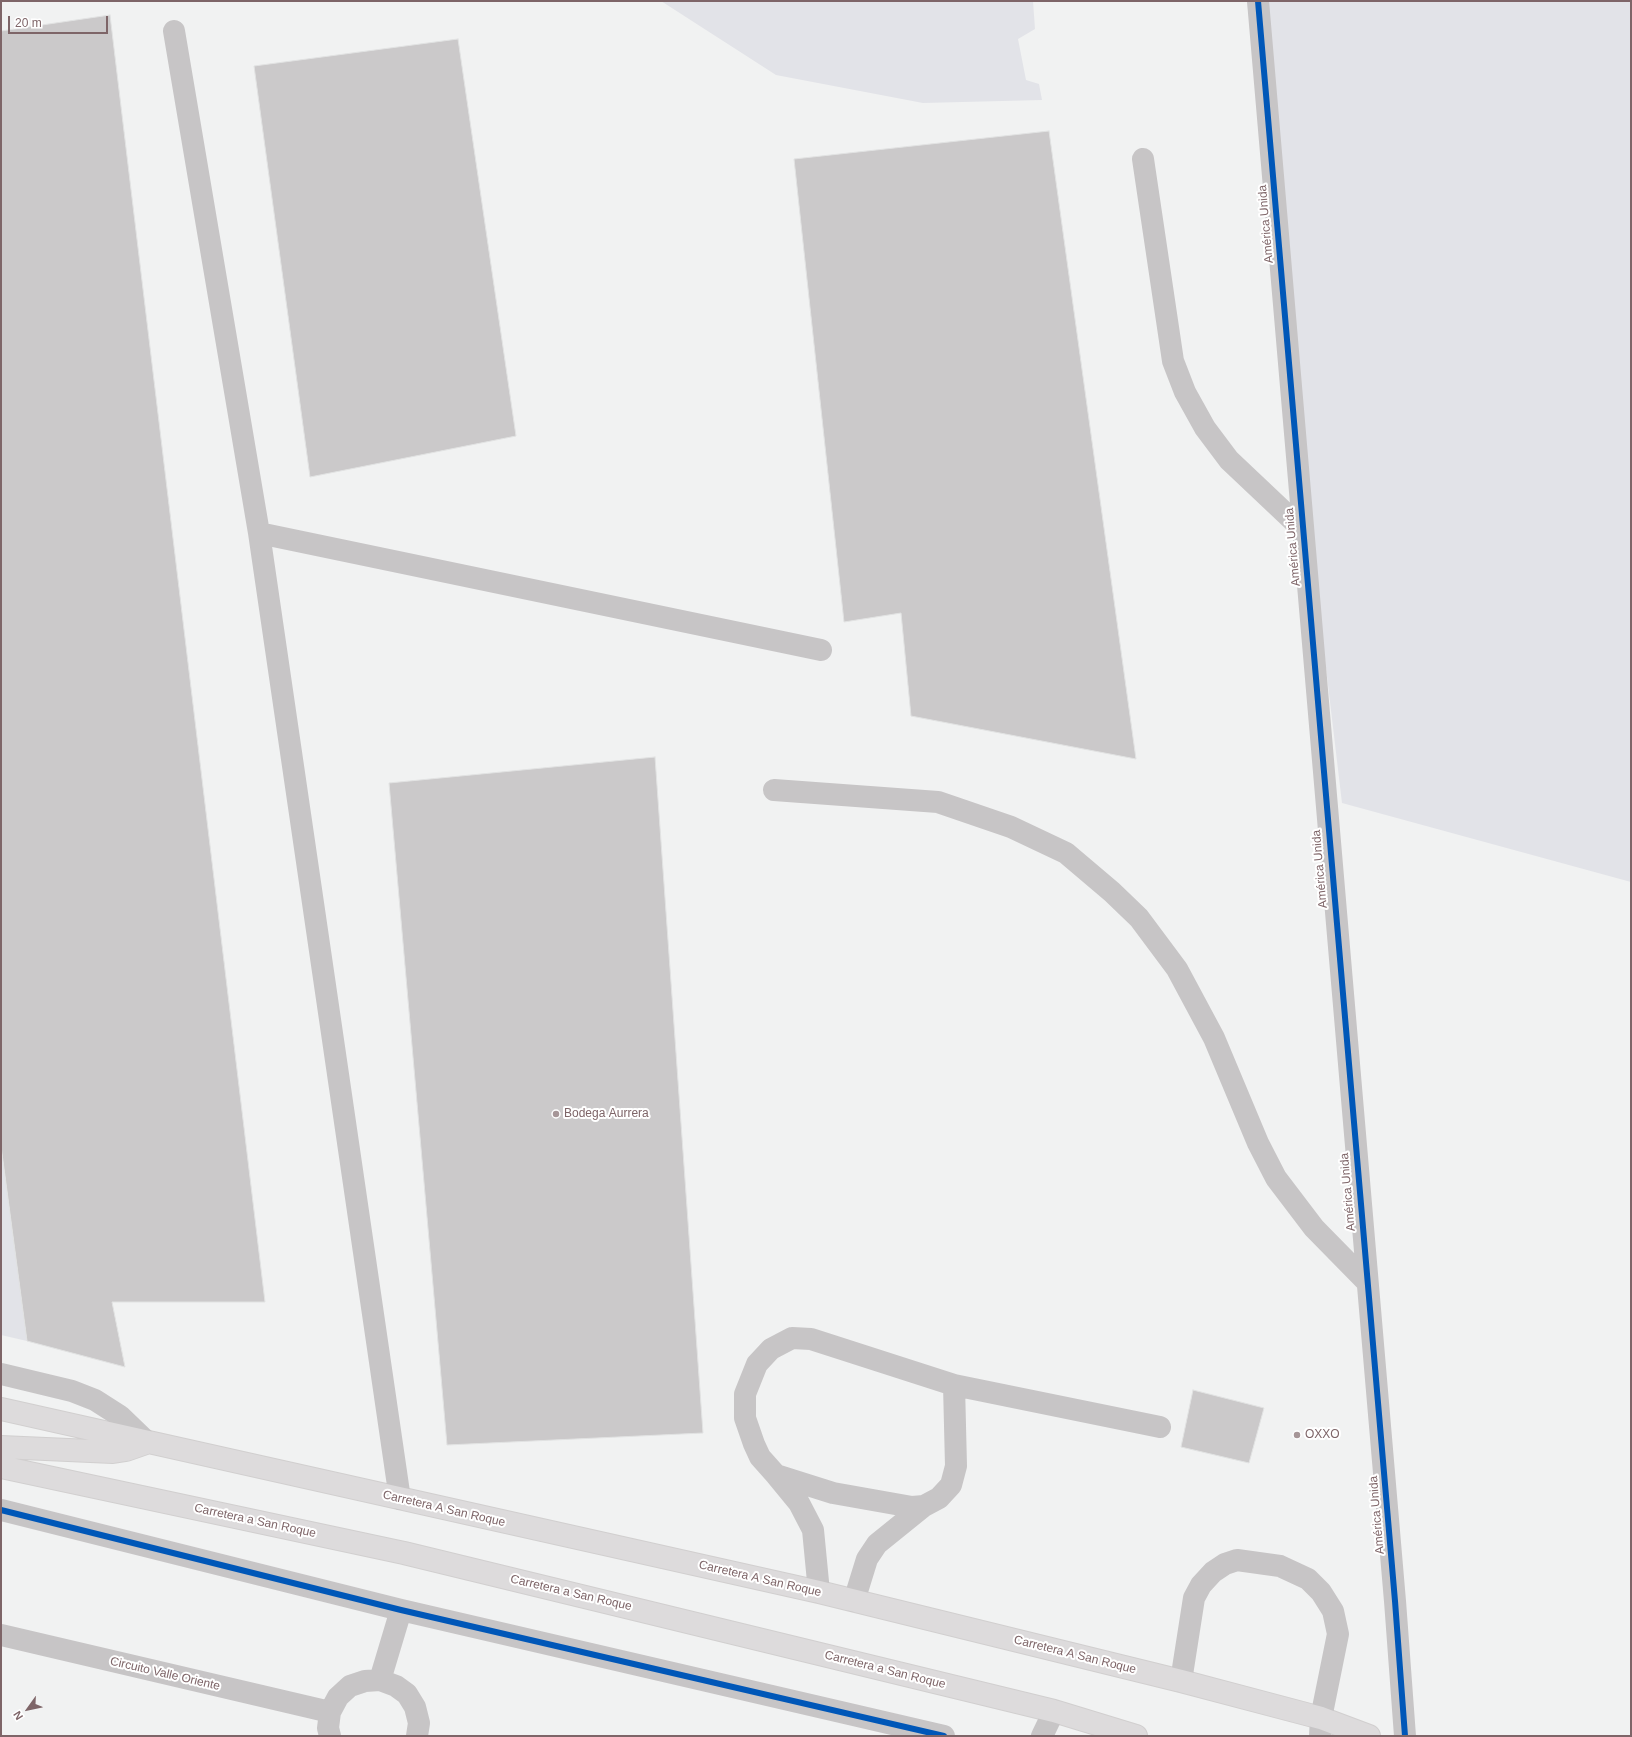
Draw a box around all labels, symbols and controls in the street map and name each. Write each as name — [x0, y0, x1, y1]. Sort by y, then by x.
scale bar — [10, 8, 110, 34]
text: 20 m — [15, 16, 42, 30]
street label: América Unida — [1255, 184, 1277, 264]
street label: América Unida — [1282, 507, 1304, 587]
street label: América Unida — [1309, 829, 1331, 909]
place label: Bodega Aurrera — [564, 1107, 649, 1121]
marker: Bodega Aurrera — [551, 1109, 561, 1119]
street label: América Unida — [1337, 1152, 1359, 1232]
place label: OXXO — [1305, 1428, 1340, 1442]
marker: OXXO — [1292, 1430, 1302, 1440]
street label: América Unida — [1366, 1475, 1388, 1555]
street label: Carretera A San Roque — [381, 1488, 507, 1530]
street label: Carretera a San Roque — [193, 1501, 317, 1541]
street label: Carretera A San Roque — [697, 1558, 823, 1600]
street label: Carretera a San Roque — [509, 1572, 633, 1614]
street label: Carretera A San Roque — [1012, 1633, 1138, 1677]
street label: Carretera a San Roque — [823, 1648, 947, 1692]
street label: Circuito Valle Oriente — [109, 1654, 221, 1694]
north arrow — [8, 1689, 48, 1729]
text: N — [11, 1709, 25, 1722]

